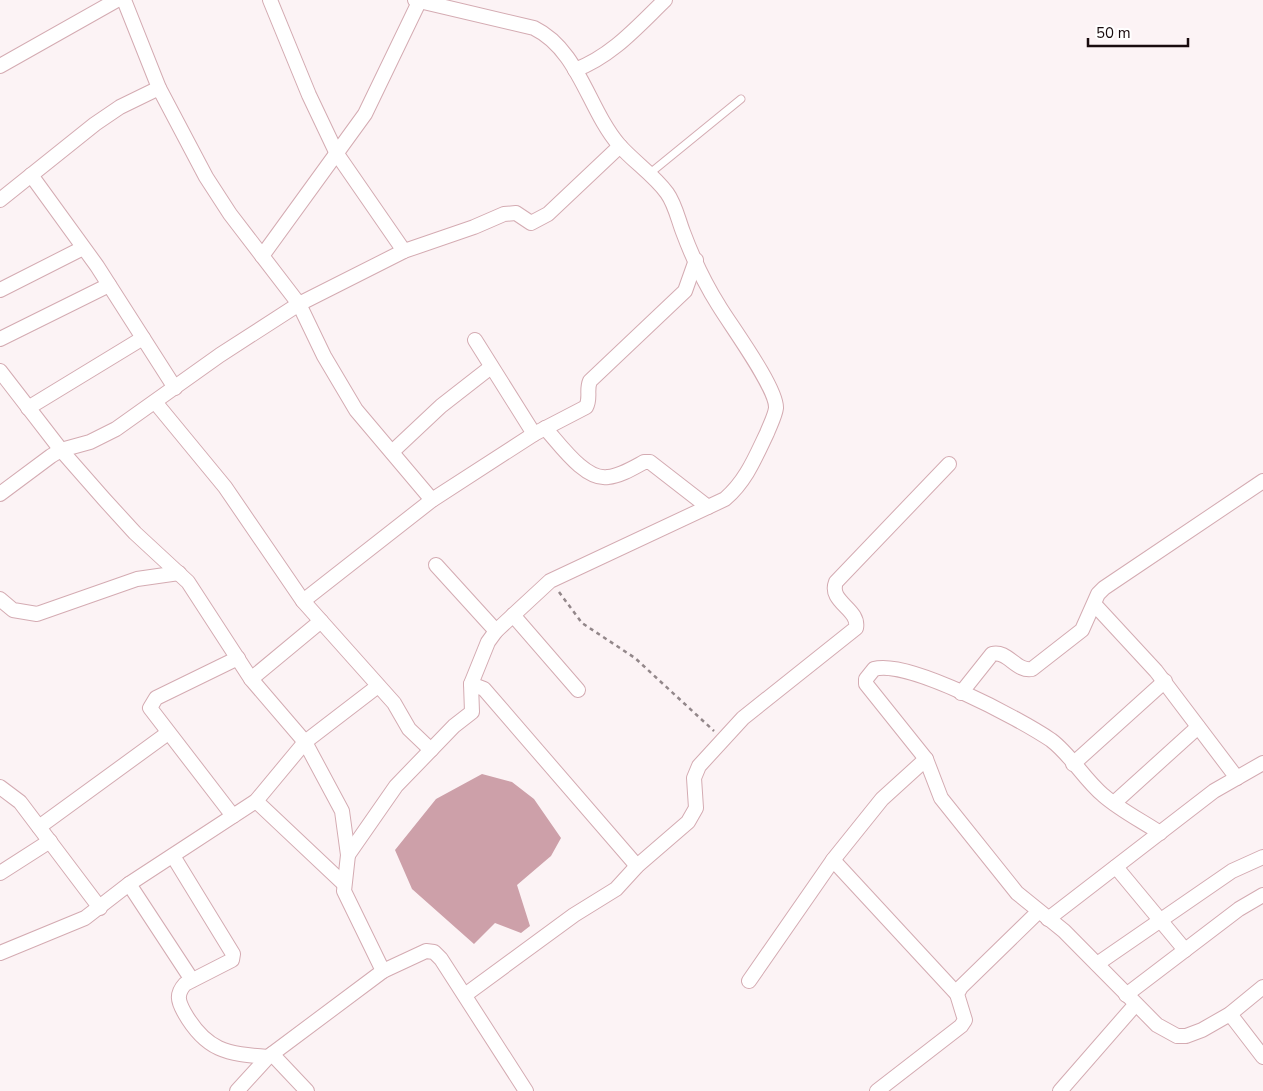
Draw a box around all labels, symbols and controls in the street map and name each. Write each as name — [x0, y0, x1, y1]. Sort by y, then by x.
scale bar — [1088, 15, 1188, 47]
text: 50 m — [1096, 23, 1131, 43]

